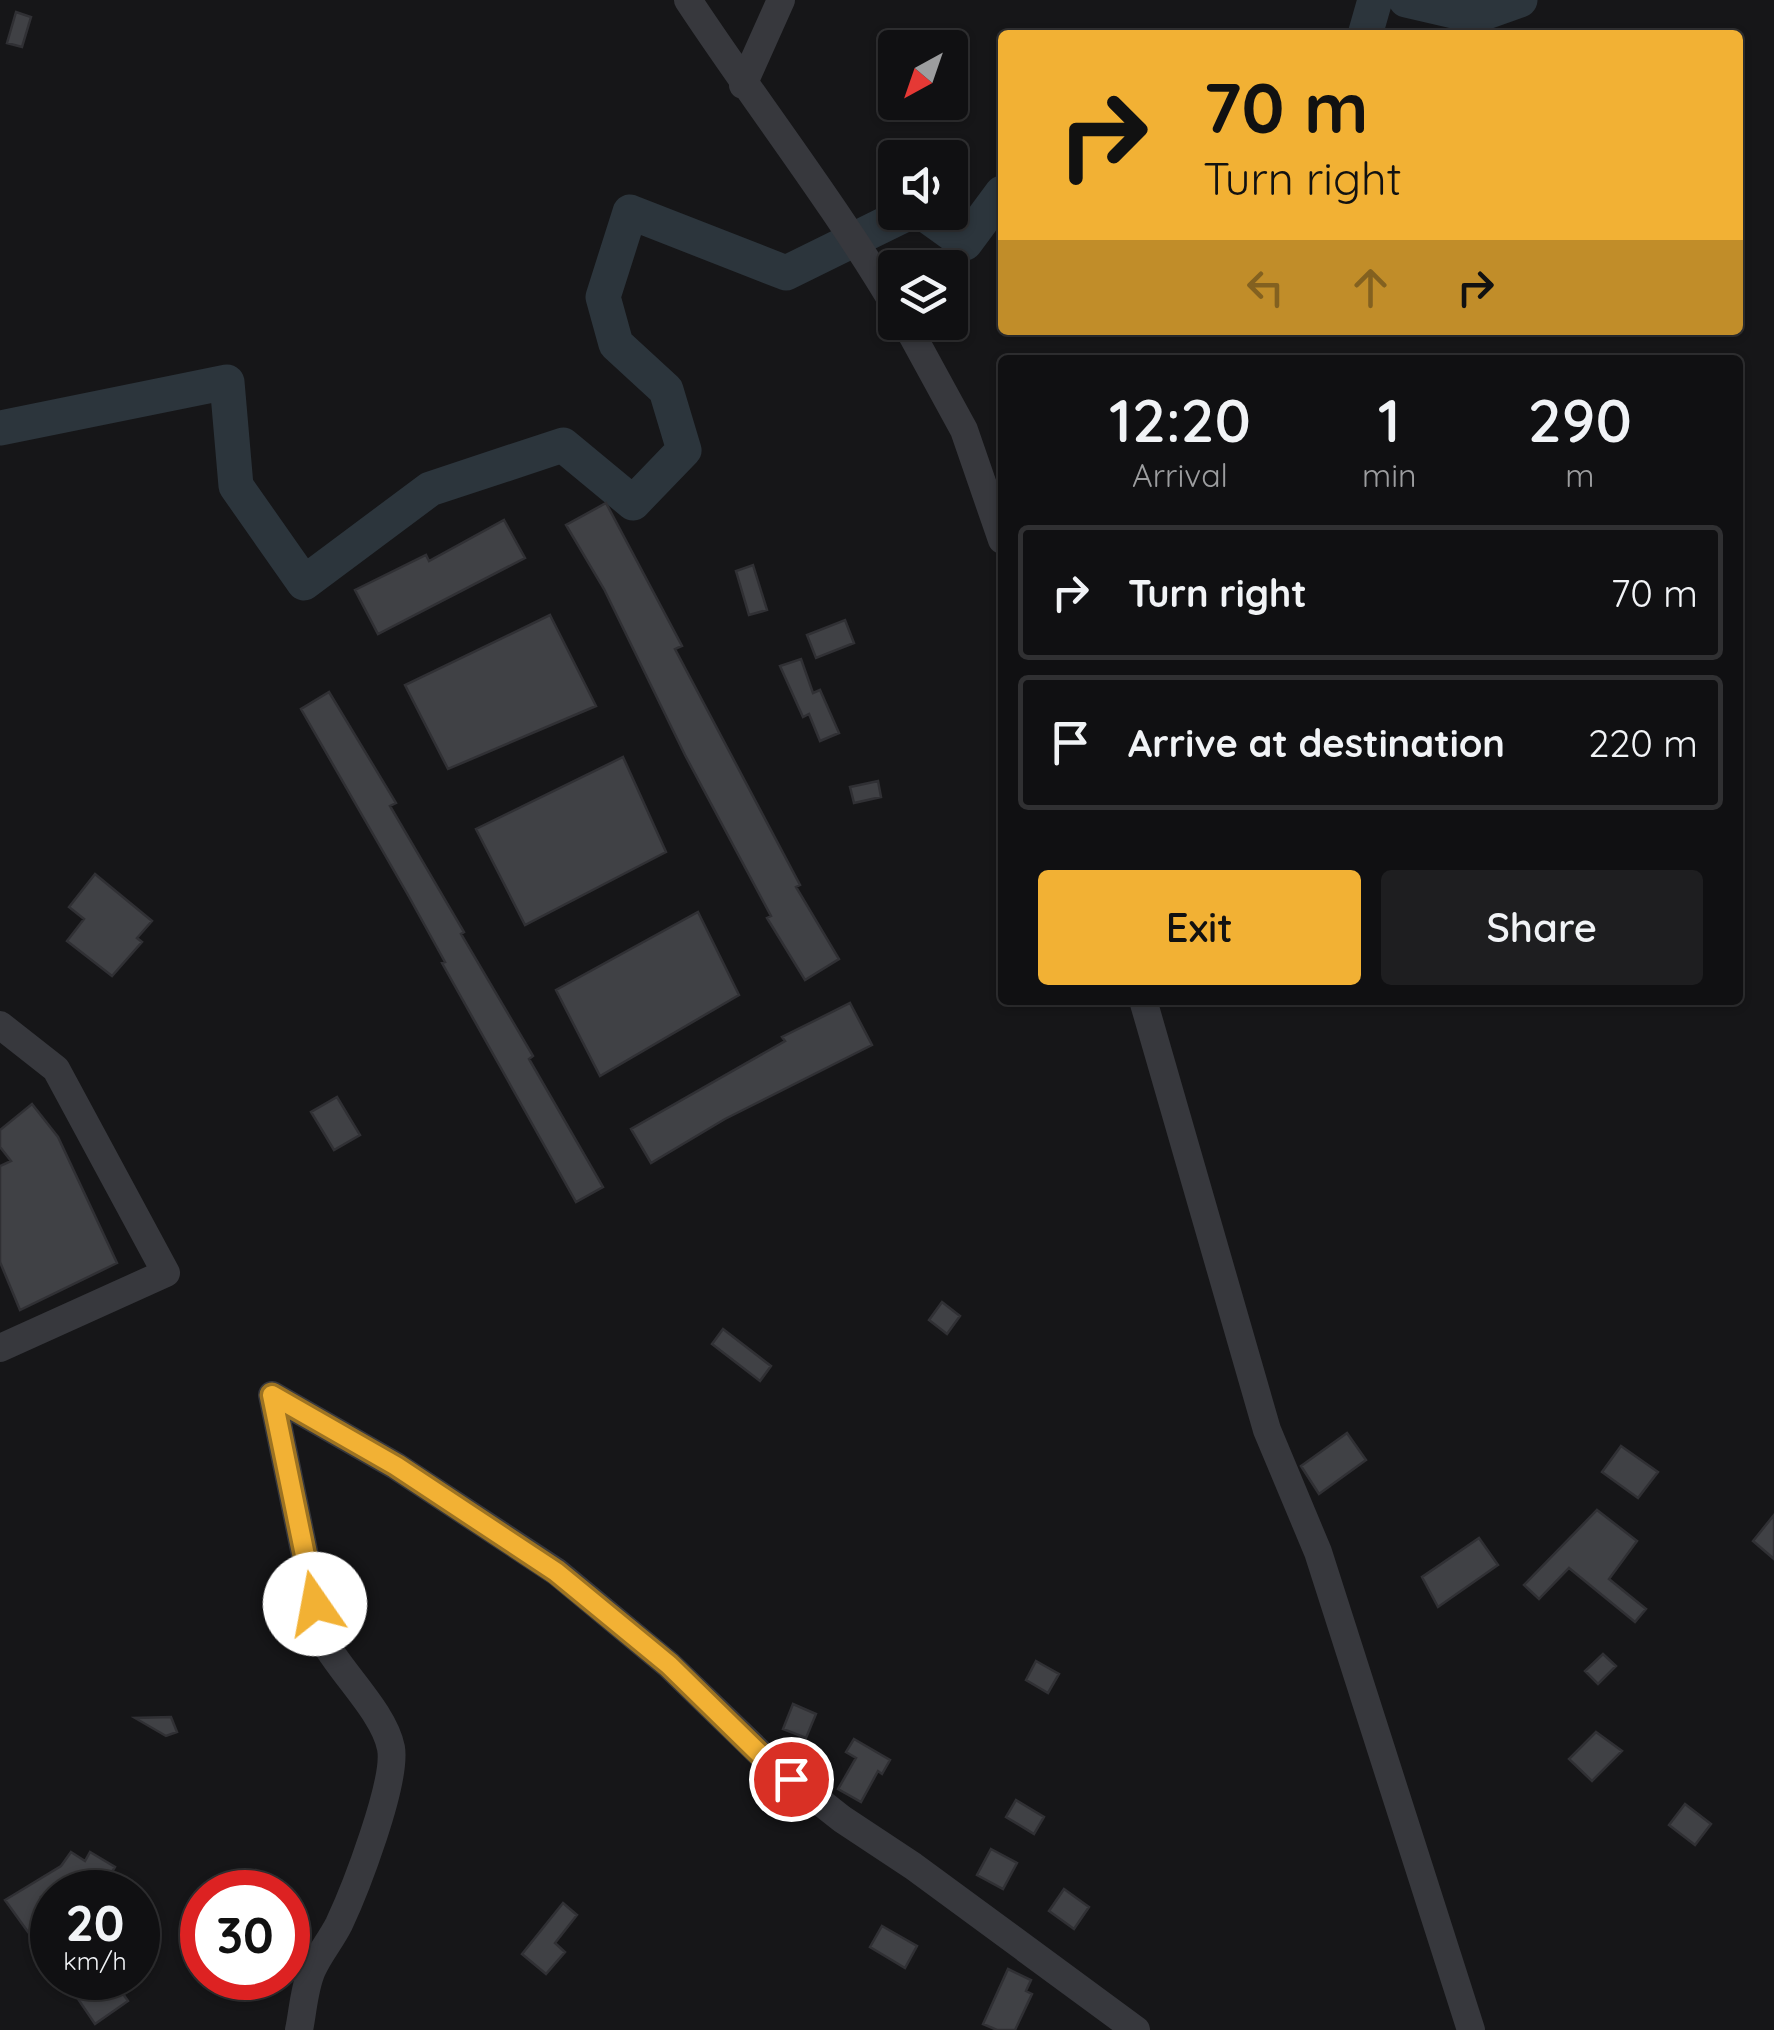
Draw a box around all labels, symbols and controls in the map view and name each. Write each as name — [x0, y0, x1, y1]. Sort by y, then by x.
north arrow — [878, 30, 968, 120]
map controls — [878, 30, 968, 340]
text: 70 m — [1203, 63, 1369, 151]
icon: right — [1038, 70, 1168, 200]
button: sound — [878, 140, 968, 230]
text: Turn right — [1203, 150, 1402, 206]
button: layers — [878, 250, 968, 340]
icon: left — [1238, 260, 1293, 315]
icon: ahead — [1343, 260, 1398, 315]
icon: right — [1448, 260, 1503, 315]
text: 12:20 — [1109, 382, 1251, 457]
text: 1 — [1378, 382, 1401, 457]
text: 290 — [1528, 382, 1632, 457]
text: Arrival — [1132, 455, 1228, 495]
text: min — [1362, 455, 1417, 495]
text: m — [1565, 455, 1594, 495]
icon: right — [1043, 565, 1098, 620]
text: Turn right — [1128, 569, 1307, 617]
text: 70 m — [1611, 569, 1698, 617]
icon: arrive — [1043, 715, 1098, 770]
text: Arrive at destination — [1128, 719, 1505, 767]
text: 220 m — [1588, 719, 1698, 767]
button: Exit — [1038, 870, 1361, 985]
button: Share — [1381, 870, 1703, 985]
position arrow — [263, 1552, 367, 1656]
pin — [749, 1737, 834, 1822]
icon: arrive — [764, 1752, 819, 1807]
speed limit sign: 30 — [180, 1870, 310, 2000]
text: 20 — [65, 1891, 125, 1954]
text: km/h — [63, 1945, 127, 1976]

